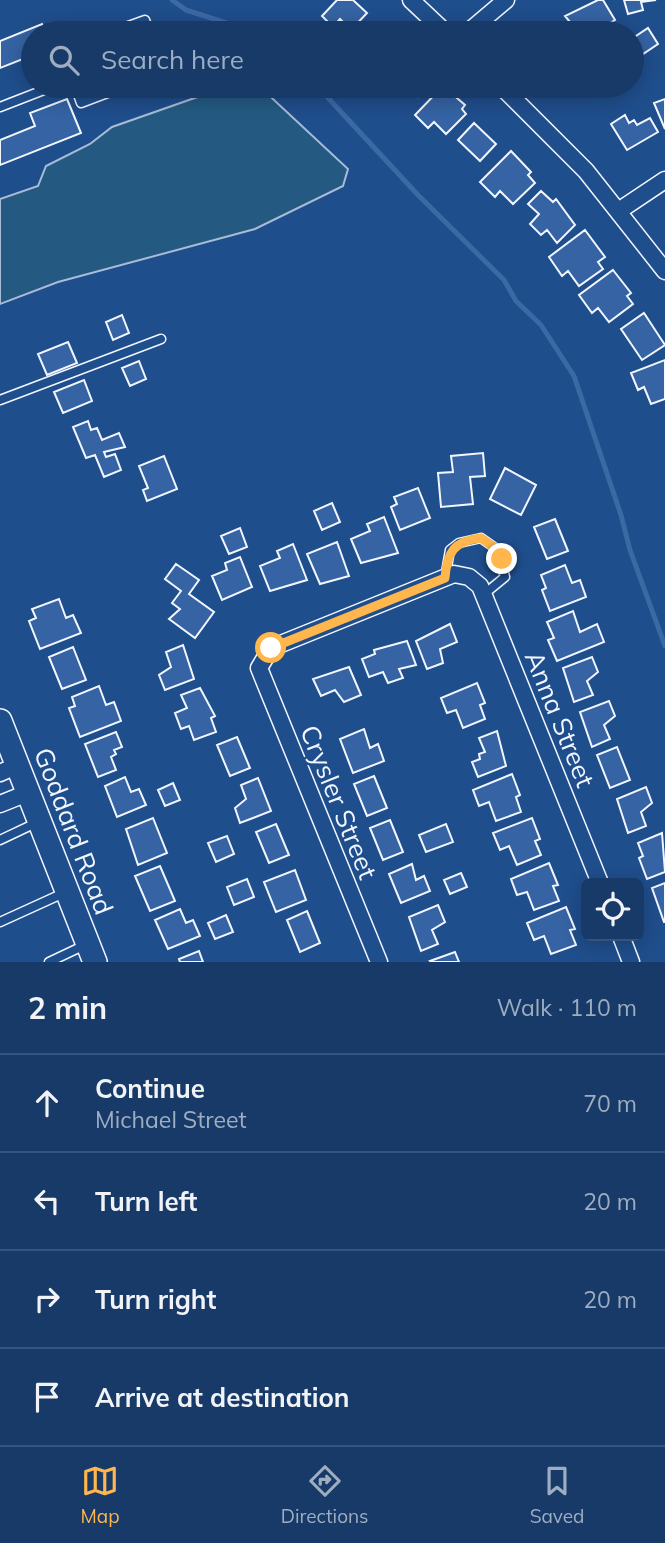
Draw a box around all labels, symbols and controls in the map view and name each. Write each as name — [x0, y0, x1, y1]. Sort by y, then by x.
search box — [21, 21, 644, 98]
icon: search — [45, 41, 83, 79]
text: Search here — [101, 43, 244, 76]
route end — [486, 543, 517, 574]
route start — [255, 632, 286, 663]
street label: Anna Street — [518, 646, 602, 792]
street label: Crysler Street — [293, 720, 385, 884]
street label: Goddard Road — [27, 743, 121, 919]
map controls — [581, 878, 644, 941]
button: locate — [581, 878, 644, 941]
text: 2 min — [28, 989, 107, 1027]
text: Walk · 110 m — [497, 993, 637, 1022]
text: Continue — [95, 1072, 205, 1105]
icon: ahead — [28, 1084, 66, 1122]
text: 70 m — [583, 1089, 637, 1118]
text: Michael Street — [95, 1105, 246, 1134]
icon: left — [28, 1182, 66, 1220]
text: Turn left — [95, 1185, 197, 1218]
text: 20 m — [583, 1187, 637, 1216]
icon: right — [28, 1280, 66, 1318]
text: Turn right — [95, 1283, 216, 1316]
text: 20 m — [583, 1285, 637, 1314]
icon: arrive — [28, 1378, 66, 1416]
text: Arrive at destination — [95, 1381, 350, 1414]
tab: Map — [81, 1462, 120, 1528]
tab: Directions — [281, 1462, 369, 1528]
tab: Saved — [530, 1462, 584, 1528]

